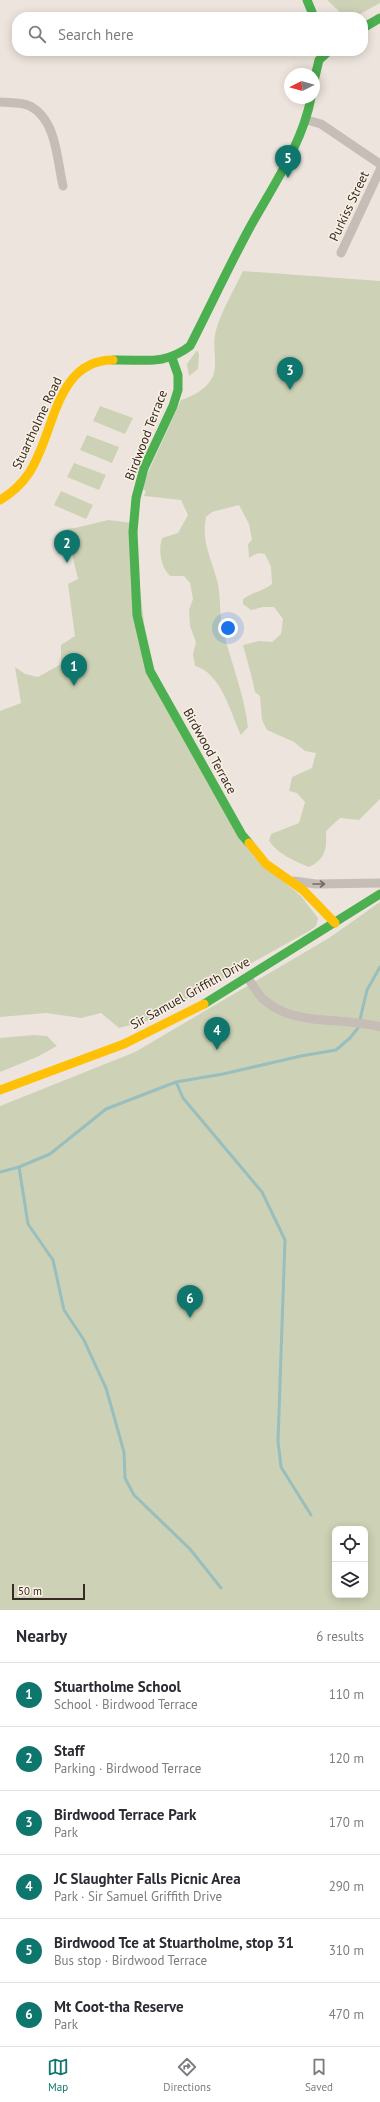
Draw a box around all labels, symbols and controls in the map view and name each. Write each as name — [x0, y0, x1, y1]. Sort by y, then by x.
search box — [12, 12, 368, 56]
icon: search — [26, 23, 48, 45]
text: Search here — [58, 25, 134, 44]
north arrow — [284, 68, 320, 104]
pin: 5 — [275, 145, 301, 178]
street label: Purkiss Street — [325, 168, 373, 244]
pin: 3 — [277, 357, 303, 390]
street label: Stuartholme Road — [8, 374, 66, 472]
street label: Birdwood Terrace — [121, 387, 171, 483]
pin: 2 — [54, 530, 80, 563]
your location — [218, 618, 238, 638]
pin: 1 — [61, 653, 87, 686]
street label: Birdwood Terrace — [179, 705, 241, 797]
one-way arrow — [312, 880, 325, 888]
street label: Sir Samuel Griffith Drive — [127, 953, 253, 1033]
pin: 4 — [204, 1017, 230, 1050]
pin: 6 — [177, 1285, 203, 1318]
map controls — [332, 1526, 368, 1598]
button: locate — [332, 1526, 368, 1562]
button: layers — [332, 1562, 368, 1598]
scale bar — [12, 1582, 85, 1601]
text: 50 m — [18, 1584, 42, 1598]
text: Nearby — [16, 1625, 67, 1647]
text: 6 results — [316, 1628, 364, 1645]
text: Stuartholme School — [54, 1677, 181, 1696]
text: 1 — [25, 1686, 33, 1703]
text: 110 m — [329, 1686, 364, 1703]
text: School · Birdwood Terrace — [54, 1696, 198, 1713]
text: Staff — [54, 1741, 84, 1760]
text: 2 — [25, 1750, 33, 1767]
text: 120 m — [329, 1750, 364, 1767]
text: Parking · Birdwood Terrace — [54, 1760, 201, 1777]
text: Birdwood Terrace Park — [54, 1805, 196, 1824]
text: 3 — [25, 1814, 33, 1831]
text: 170 m — [329, 1814, 364, 1831]
text: Park — [54, 1824, 78, 1841]
text: JC Slaughter Falls Picnic Area — [54, 1869, 241, 1888]
text: 4 — [25, 1878, 33, 1895]
text: 290 m — [329, 1878, 364, 1895]
text: Park · Sir Samuel Griffith Drive — [54, 1888, 222, 1905]
text: Birdwood Tce at Stuartholme, stop 31 — [54, 1933, 294, 1952]
text: 5 — [25, 1942, 33, 1959]
text: 310 m — [329, 1942, 364, 1959]
text: Bus stop · Birdwood Terrace — [54, 1952, 207, 1969]
text: Mt Coot-tha Reserve — [54, 1997, 184, 2016]
text: 6 — [25, 2006, 33, 2023]
text: 470 m — [329, 2006, 364, 2023]
text: Park — [54, 2016, 78, 2033]
tab: Map — [47, 2056, 69, 2094]
tab: Directions — [163, 2056, 211, 2094]
tab: Saved — [305, 2056, 333, 2094]

